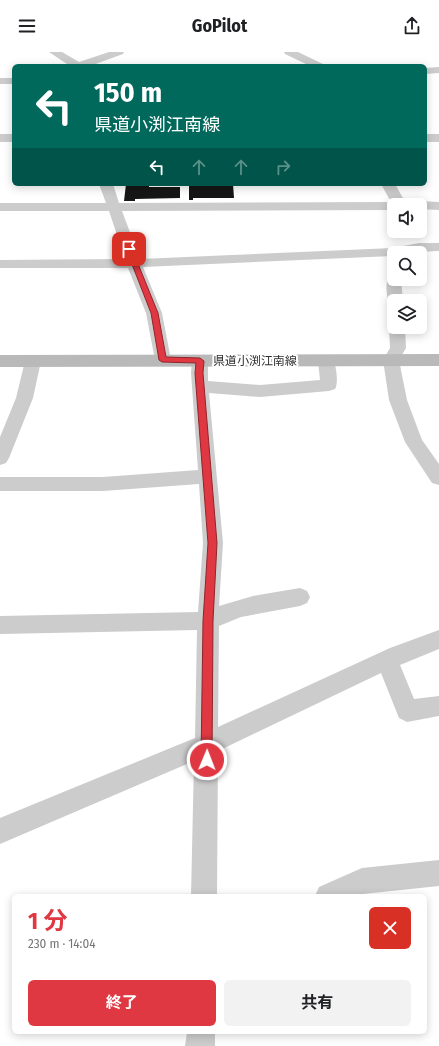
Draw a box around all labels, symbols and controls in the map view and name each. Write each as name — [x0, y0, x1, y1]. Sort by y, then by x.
icon: menu — [16, 15, 38, 37]
text: GoPilot — [192, 15, 247, 37]
icon: share — [401, 15, 423, 37]
text: 150 m — [94, 76, 162, 109]
icon: left — [28, 80, 80, 132]
text: 県道小渕江南線 — [94, 114, 220, 136]
icon: left — [146, 156, 168, 178]
icon: ahead — [188, 156, 210, 178]
icon: ahead — [230, 156, 252, 178]
icon: right — [272, 156, 294, 178]
map controls — [387, 198, 427, 334]
button: sound — [387, 198, 427, 238]
pin — [112, 232, 146, 266]
icon: arrive — [118, 238, 140, 260]
button: search — [387, 246, 427, 286]
button: layers — [387, 294, 427, 334]
street label: 県道小渕江南線 — [213, 354, 297, 368]
position arrow — [186, 739, 228, 781]
text: 1 分 — [28, 907, 67, 935]
button: close — [369, 907, 411, 949]
text: 230 m · 14:04 — [28, 936, 95, 951]
button: 終了 — [28, 980, 216, 1026]
button: 共有 — [224, 980, 411, 1026]

